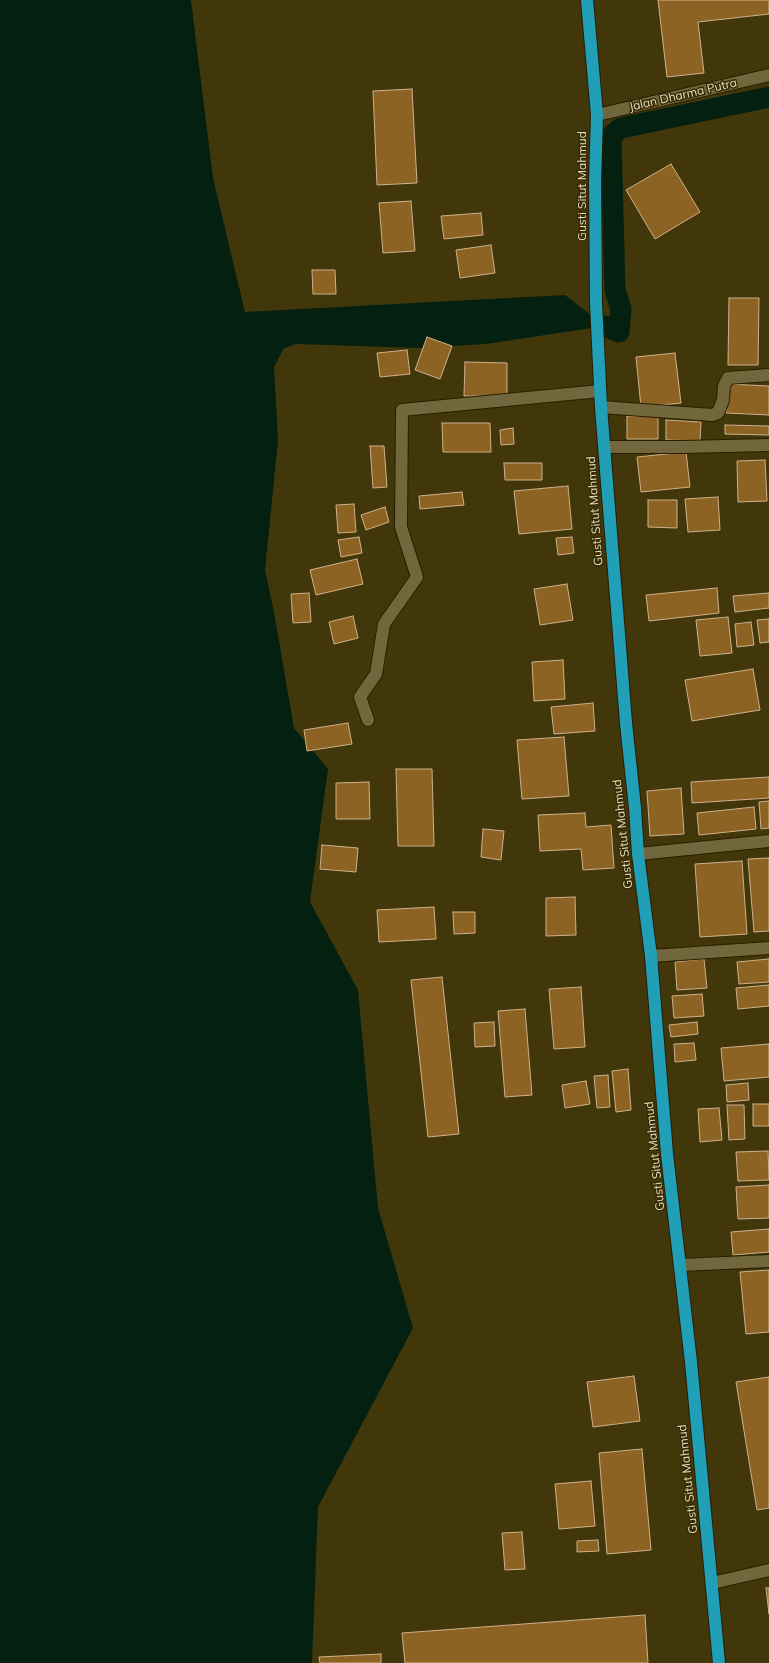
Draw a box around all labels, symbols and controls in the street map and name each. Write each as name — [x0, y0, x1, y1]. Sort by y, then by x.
street label: Jalan Dharma Putra — [628, 76, 738, 114]
street label: Gusti Situt Mahmud — [575, 131, 589, 241]
street label: Gusti Situt Mahmud — [584, 456, 606, 566]
street label: Gusti Situt Mahmud — [610, 779, 636, 889]
street label: Gusti Situt Mahmud — [642, 1101, 668, 1211]
street label: Gusti Situt Mahmud — [675, 1424, 701, 1534]

